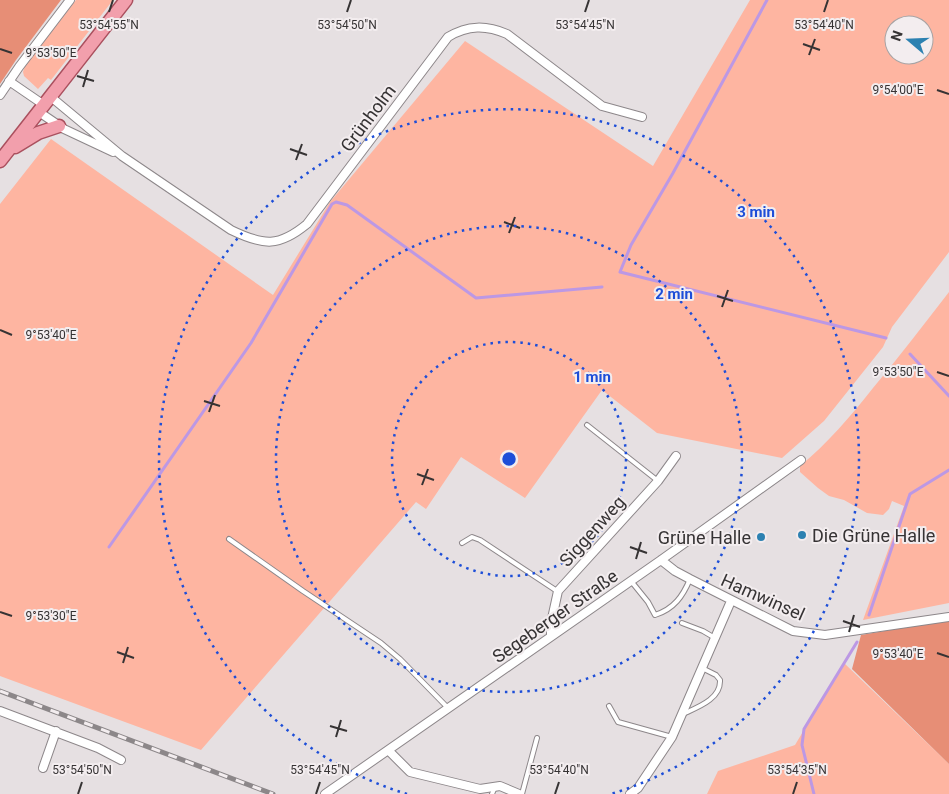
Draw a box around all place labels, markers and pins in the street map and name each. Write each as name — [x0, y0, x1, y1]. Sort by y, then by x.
centre of rings — [500, 450, 518, 468]
place label: Die Grüne Halle — [812, 525, 935, 546]
place label: Grüne Halle — [658, 527, 751, 548]
marker: Die Grüne Halle — [796, 529, 808, 541]
marker: Grüne Halle — [755, 531, 767, 543]

